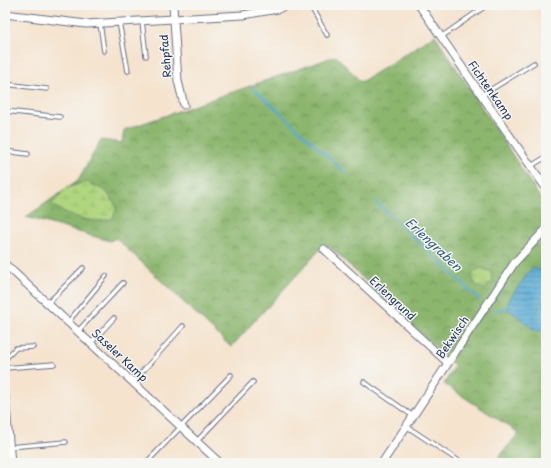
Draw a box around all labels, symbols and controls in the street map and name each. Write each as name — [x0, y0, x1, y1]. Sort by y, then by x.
street label: Rehpfad — [155, 34, 175, 78]
street label: Fichtenkamp — [464, 57, 518, 124]
water label: Erlengraben — [402, 213, 467, 275]
street label: Erlengrund — [366, 272, 420, 324]
street label: Bekwisch — [431, 312, 473, 362]
street label: Saseler Kamp — [88, 324, 152, 386]

